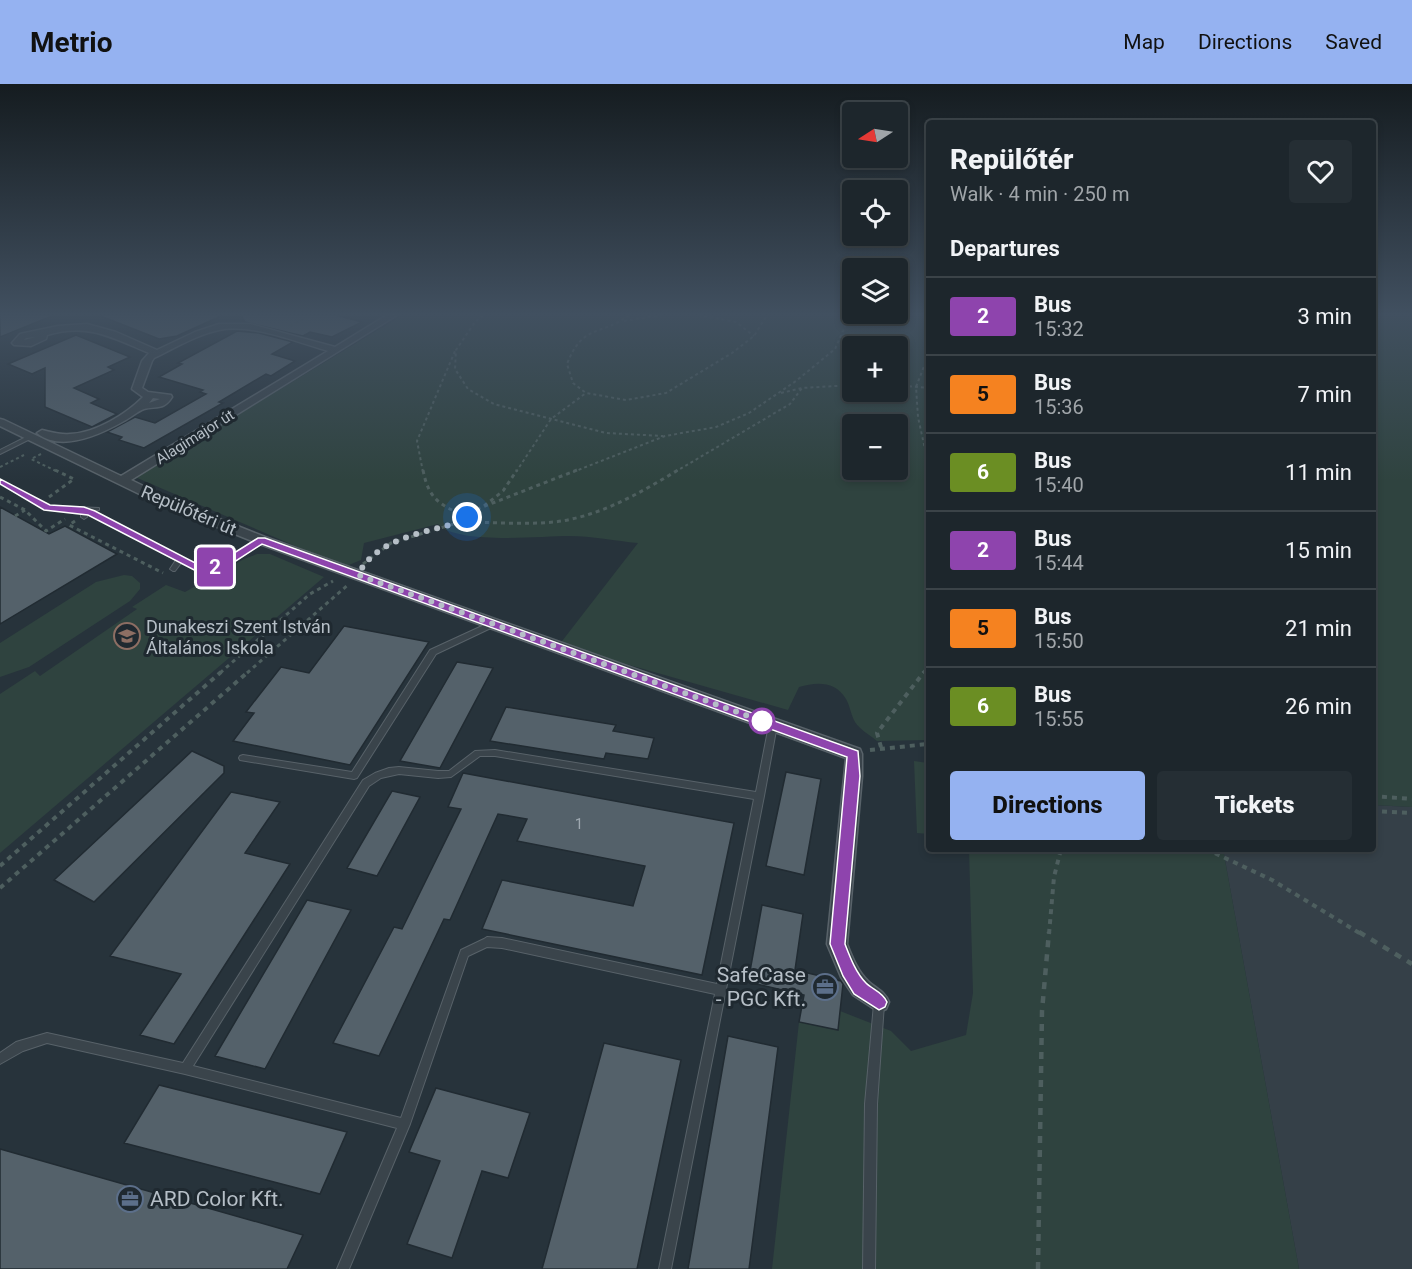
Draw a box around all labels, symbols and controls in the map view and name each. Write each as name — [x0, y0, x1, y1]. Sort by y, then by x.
text: Metrio — [30, 26, 113, 59]
text: Map — [1123, 30, 1165, 54]
text: Directions — [1198, 30, 1292, 54]
text: Saved — [1325, 30, 1382, 54]
north arrow — [842, 102, 908, 168]
map controls — [842, 102, 908, 480]
button: heart — [1289, 140, 1352, 203]
text: Repülőtér — [950, 143, 1073, 176]
button: locate — [842, 180, 908, 246]
text: Walk · 4 min · 250 m — [950, 182, 1129, 206]
text: Departures — [950, 236, 1060, 261]
button: layers — [842, 258, 908, 324]
text: Bus — [1034, 292, 1072, 317]
text: 2 — [977, 304, 989, 328]
text: 3 min — [1297, 304, 1352, 329]
text: 15:32 — [1034, 317, 1084, 341]
button: + — [842, 336, 908, 402]
text: Bus — [1034, 370, 1072, 395]
text: 5 — [977, 382, 989, 406]
text: 7 min — [1297, 382, 1352, 407]
text: 15:36 — [1034, 395, 1084, 419]
street label: Alagimajor út — [152, 406, 238, 468]
button: − — [842, 414, 908, 480]
text: Bus — [1034, 448, 1072, 473]
text: 6 — [977, 460, 989, 484]
text: 11 min — [1285, 460, 1352, 485]
text: 15:40 — [1034, 473, 1084, 497]
street label: Repülőtéri út — [138, 481, 240, 540]
your location — [452, 502, 482, 532]
text: Bus — [1034, 526, 1072, 551]
text: 2 — [977, 538, 989, 562]
text: 15 min — [1285, 538, 1352, 563]
line badge: 2 — [196, 548, 234, 586]
text: 15:44 — [1034, 551, 1084, 575]
text: 2 — [209, 555, 221, 579]
text: Bus — [1034, 604, 1072, 629]
place label: Dunakeszi Szent István Általános Iskola — [146, 616, 331, 658]
text: 5 — [977, 616, 989, 640]
text: 21 min — [1285, 616, 1352, 641]
school or university icon: Dunakeszi Szent István Általános Iskola — [112, 621, 142, 651]
text: 15:50 — [1034, 629, 1084, 653]
text: Bus — [1034, 682, 1072, 707]
text: 6 — [977, 694, 989, 718]
text: 26 min — [1285, 694, 1352, 719]
text: 15:55 — [1034, 707, 1084, 731]
unlabelled marker — [749, 708, 775, 734]
button: Directions — [950, 771, 1145, 840]
button: Tickets — [1157, 771, 1352, 840]
house number: 1 — [575, 815, 583, 833]
place label: SafeCase - PGC Kft. — [716, 963, 806, 1011]
office icon: SafeCase - PGC Kft. — [810, 972, 840, 1002]
office icon: ARD Color Kft. — [115, 1184, 145, 1214]
place label: ARD Color Kft. — [150, 1187, 284, 1211]

